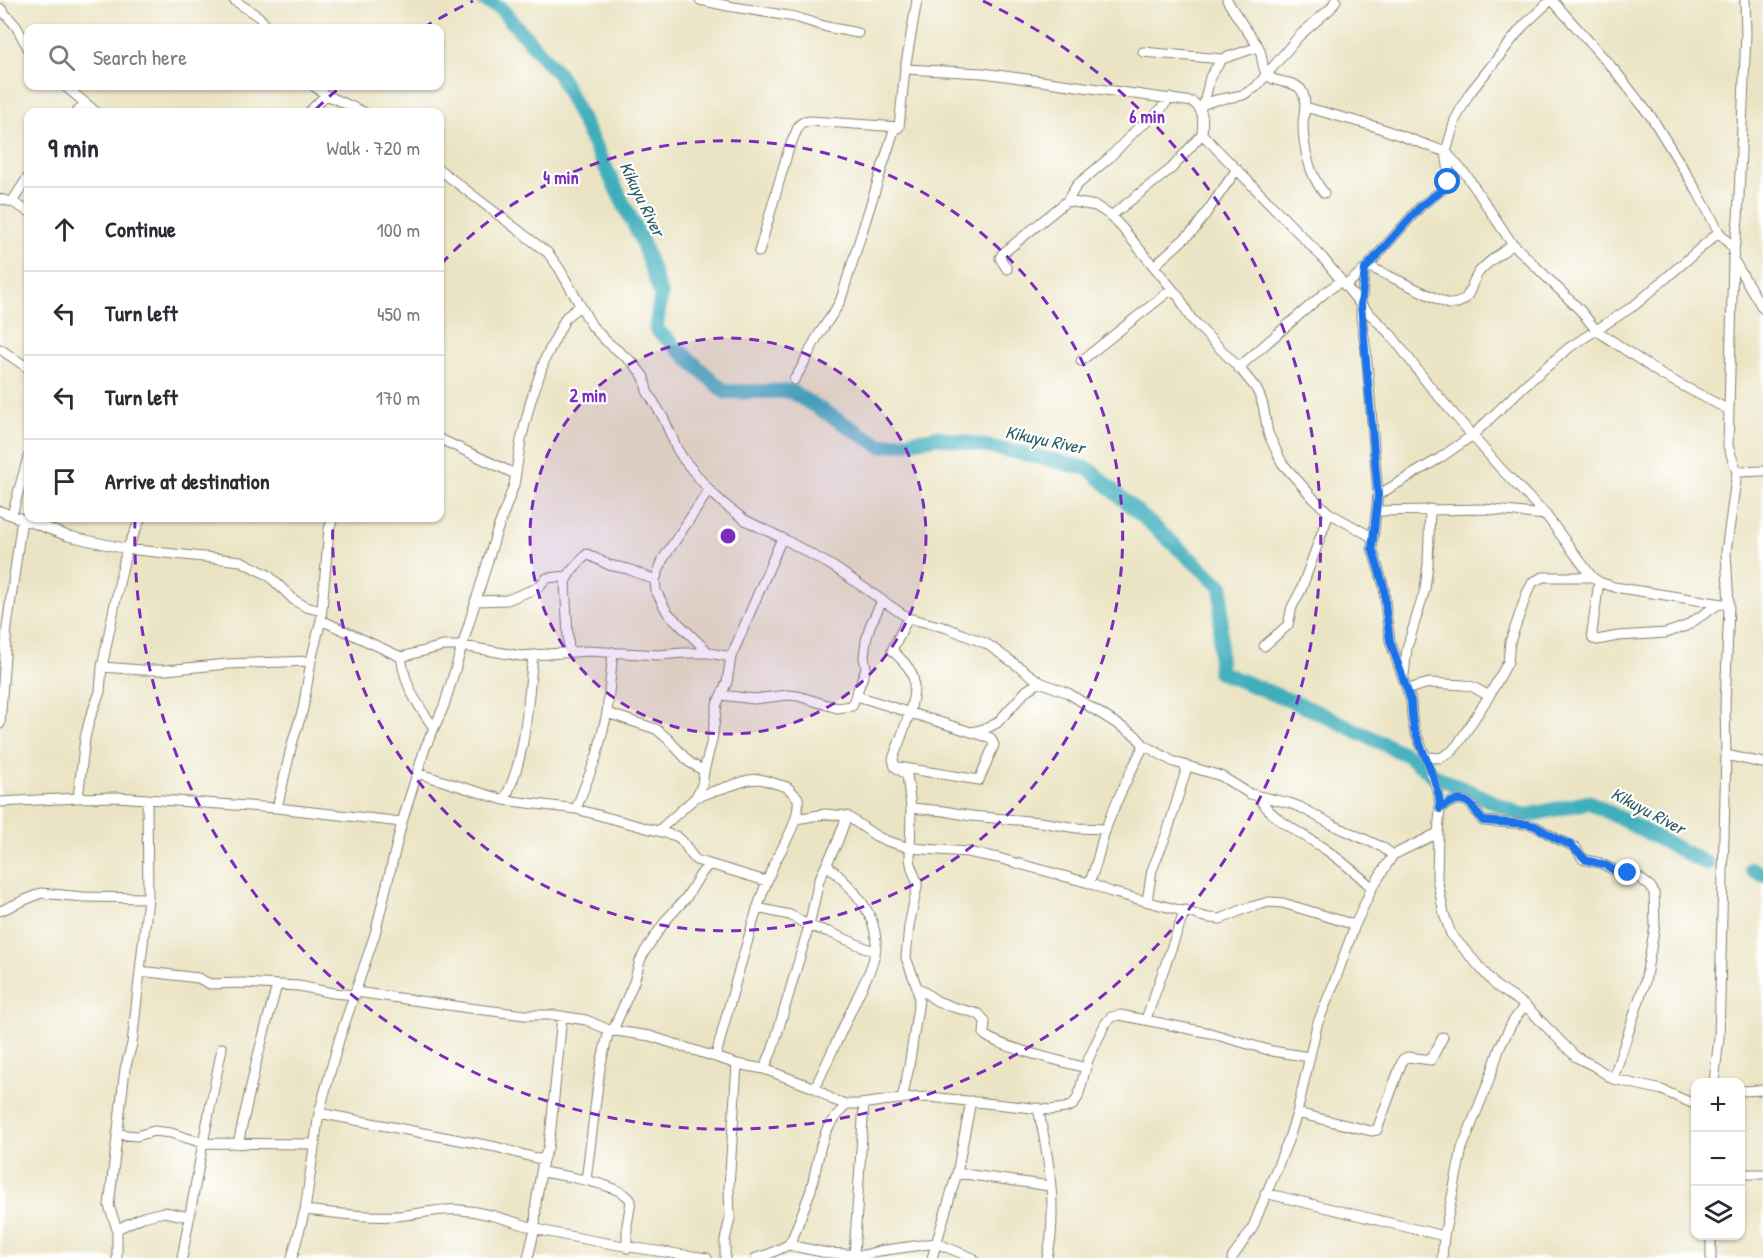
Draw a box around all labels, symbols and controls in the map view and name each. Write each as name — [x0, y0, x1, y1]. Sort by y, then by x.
search box — [24, 24, 444, 90]
icon: search — [45, 41, 78, 74]
text: Search here — [93, 42, 187, 72]
text: 6 min — [1129, 104, 1165, 129]
text: 9 min — [48, 130, 99, 165]
text: Walk · 720 m — [327, 134, 420, 161]
water label: Kikuyu River — [614, 157, 672, 242]
text: 4 min — [543, 165, 579, 190]
route start — [1434, 168, 1460, 194]
icon: ahead — [48, 213, 81, 246]
text: Continue — [105, 214, 176, 244]
text: 100 m — [377, 216, 420, 243]
icon: left — [48, 297, 81, 330]
text: Turn left — [105, 298, 178, 328]
text: 450 m — [377, 300, 420, 327]
icon: left — [48, 381, 81, 414]
text: Turn left — [105, 382, 178, 412]
text: 2 min — [570, 383, 606, 408]
text: 170 m — [376, 384, 420, 411]
water label: Kikuyu River — [1003, 419, 1089, 461]
icon: arrive — [48, 465, 81, 498]
text: Arrive at destination — [105, 466, 270, 496]
centre of rings — [718, 526, 738, 546]
water label: Kikuyu River — [1607, 781, 1691, 841]
route end — [1614, 859, 1640, 885]
map controls — [1691, 1078, 1745, 1240]
button: + — [1691, 1078, 1745, 1132]
button: − — [1691, 1132, 1745, 1186]
button: layers — [1691, 1186, 1745, 1240]

